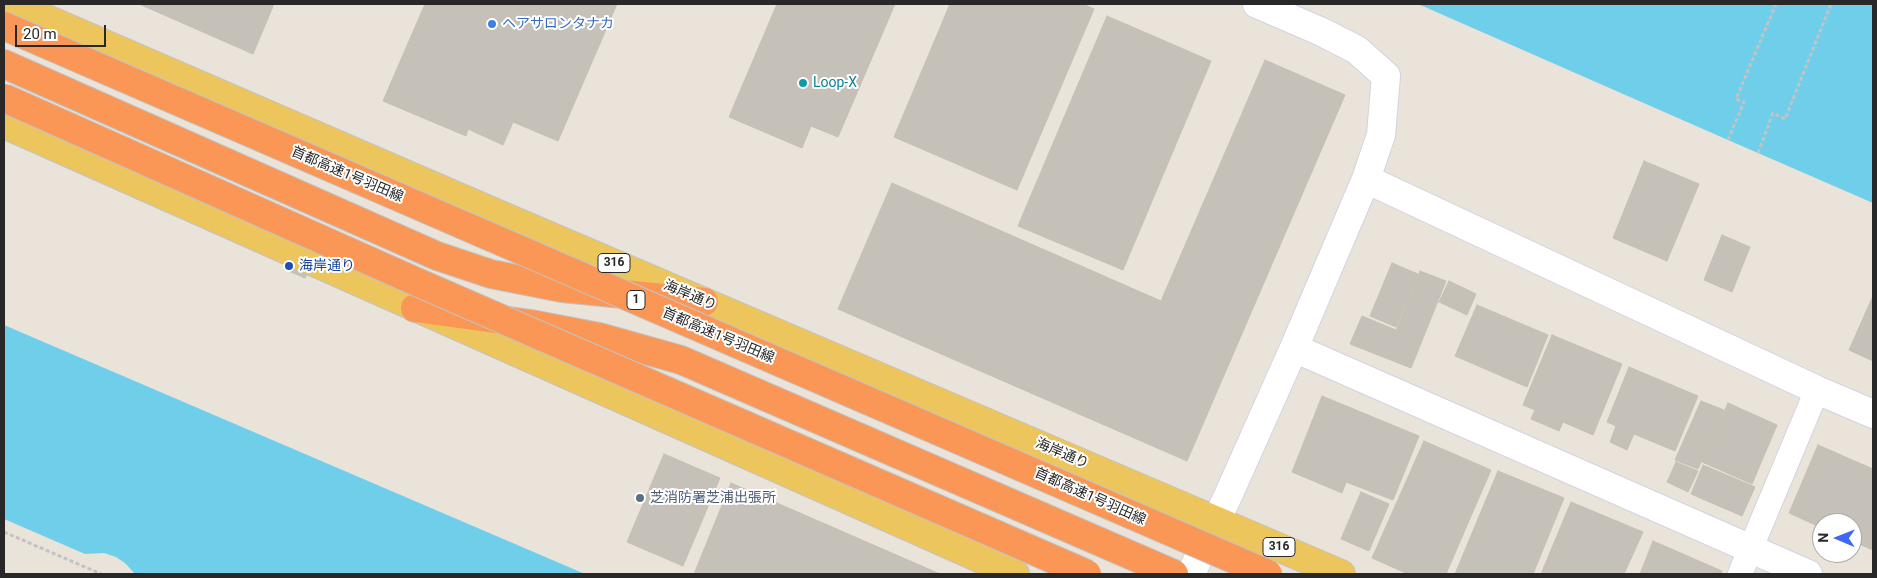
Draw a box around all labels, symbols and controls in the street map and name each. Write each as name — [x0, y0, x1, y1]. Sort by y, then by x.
scale bar — [18, 15, 109, 47]
place label: ヘアサロンタナカ — [502, 16, 614, 32]
marker: ヘアサロンタナカ — [486, 18, 498, 30]
text: 20 m — [23, 25, 57, 43]
place label: Loop-X — [813, 75, 857, 91]
marker: Loop-X — [797, 77, 809, 89]
street label: 首都高速1号羽田線 — [289, 144, 405, 206]
road number: 316 — [598, 254, 630, 272]
place label: 海岸通り — [299, 258, 355, 274]
marker: 海岸通り — [283, 260, 295, 272]
street label: 海岸通り — [661, 277, 719, 315]
road number: 1 — [627, 290, 645, 310]
street label: 首都高速1号羽田線 — [660, 305, 776, 367]
street label: 海岸通り — [1033, 435, 1091, 473]
street label: 首都高速1号羽田線 — [1032, 465, 1148, 529]
place label: 芝消防署芝浦出張所 — [650, 490, 776, 506]
marker: 芝消防署芝浦出張所 — [634, 492, 646, 504]
north arrow — [1812, 513, 1862, 563]
text: N — [1815, 533, 1831, 543]
road number: 316 — [1263, 538, 1295, 556]

